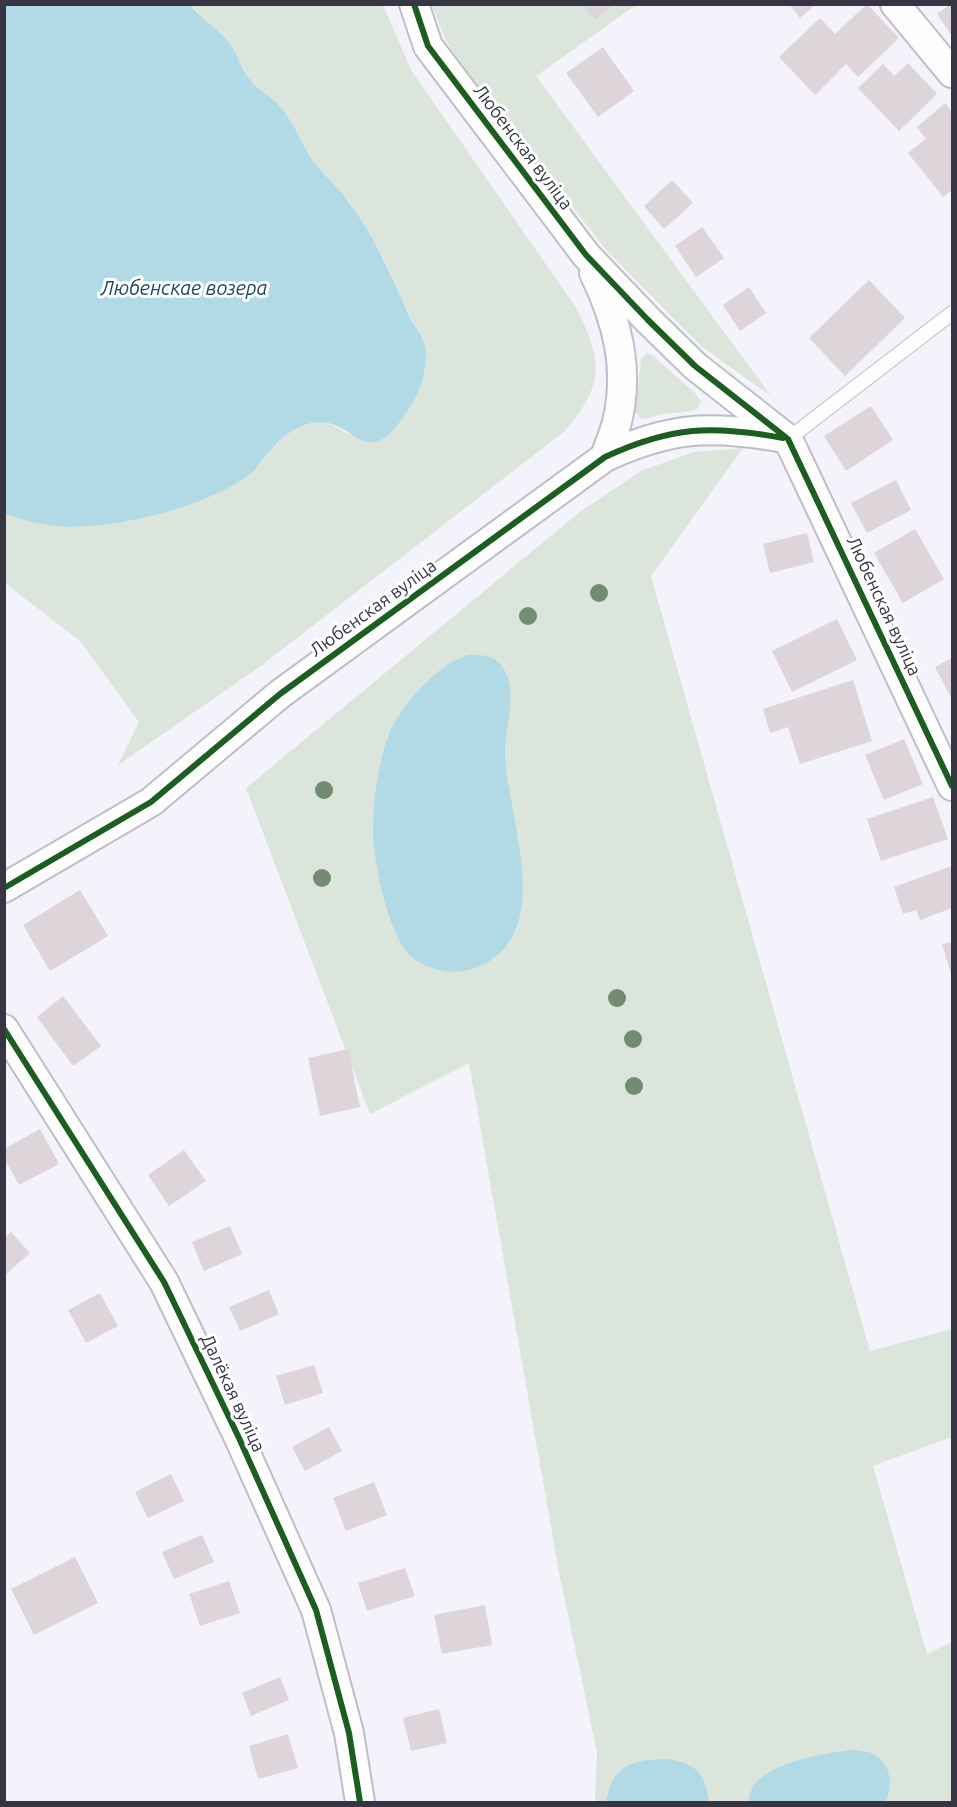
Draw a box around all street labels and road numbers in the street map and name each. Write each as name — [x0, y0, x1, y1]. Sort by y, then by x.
street label: Любенская вуліца — [470, 80, 577, 213]
street label: Любенская вуліца — [844, 533, 926, 678]
street label: Любенская вуліца — [305, 555, 439, 660]
street label: Далёкая вуліца — [198, 1331, 270, 1455]

